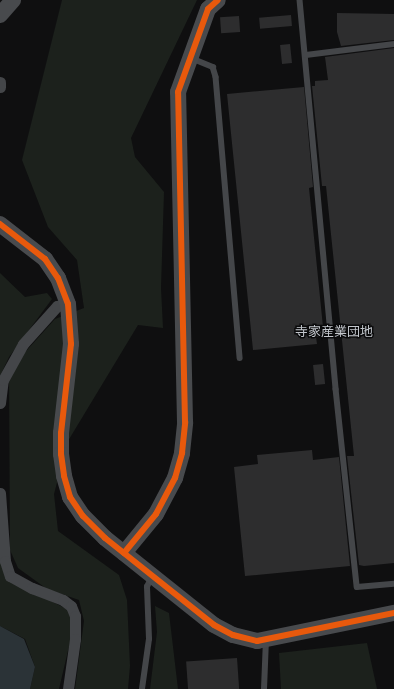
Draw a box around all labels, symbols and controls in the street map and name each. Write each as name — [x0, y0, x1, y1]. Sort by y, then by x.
district label: 寺家産業団地 — [295, 324, 373, 340]

